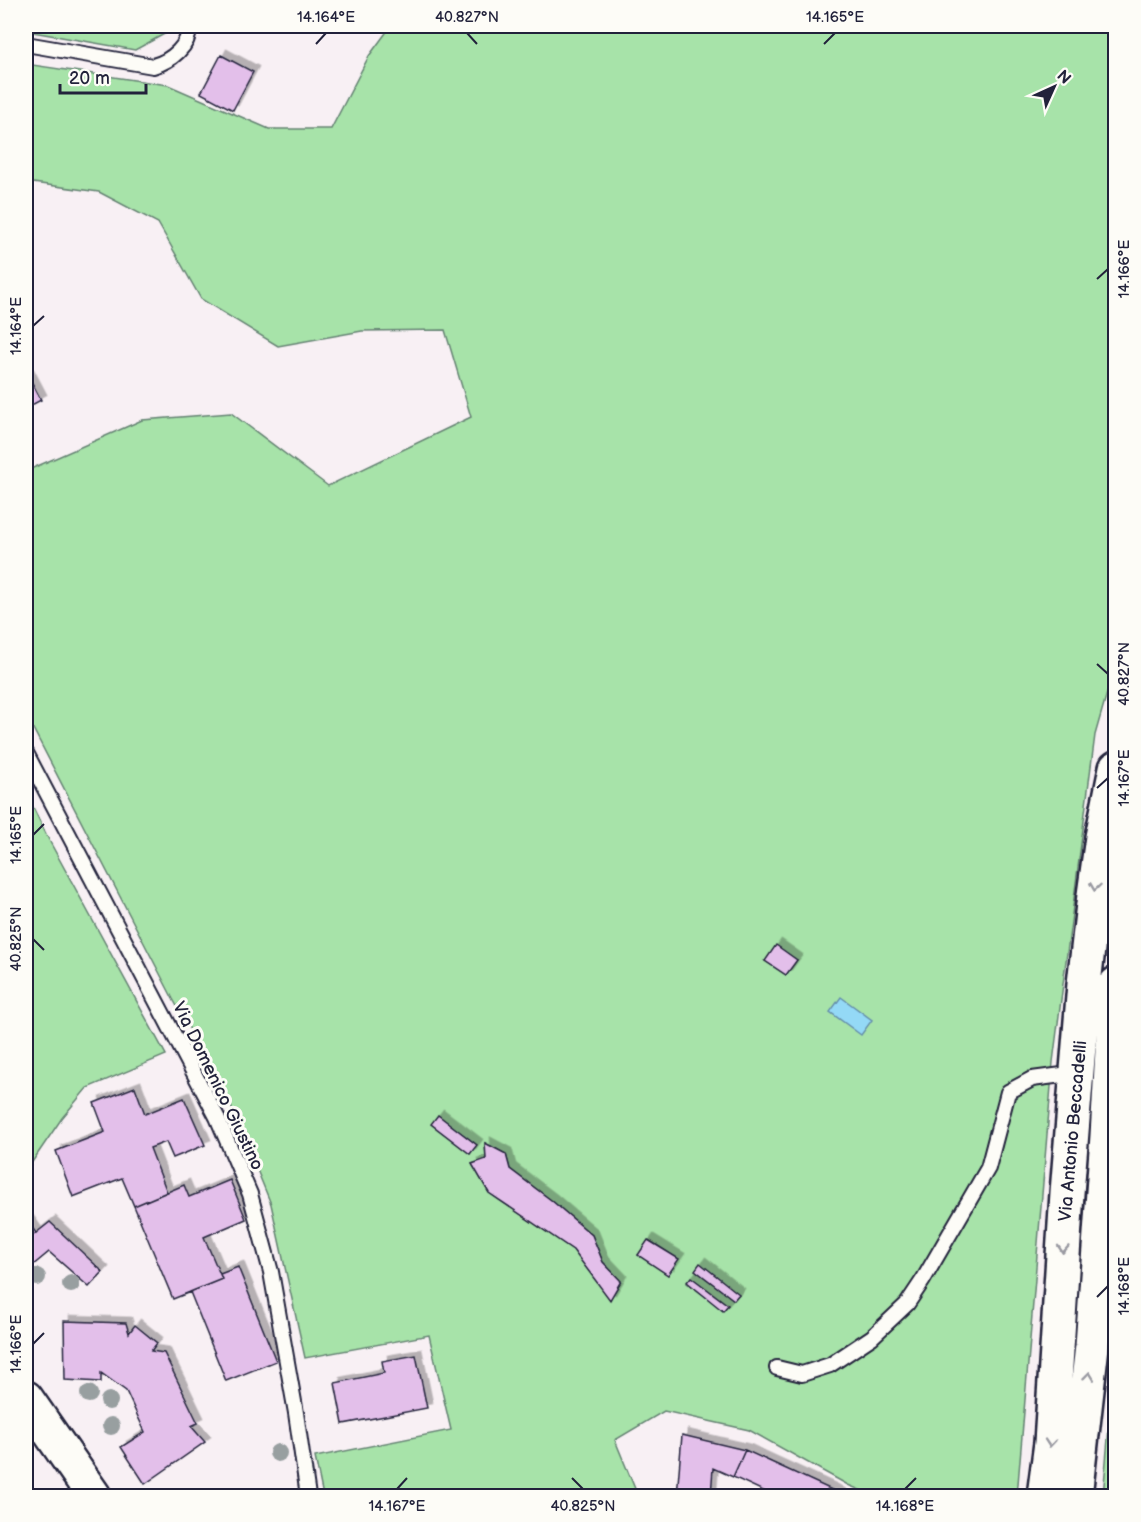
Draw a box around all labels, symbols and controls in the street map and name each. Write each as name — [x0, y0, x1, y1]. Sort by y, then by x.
text: 14.164°E — [297, 8, 355, 27]
text: 40.827°N — [435, 8, 499, 27]
text: 14.165°E — [806, 8, 864, 27]
scale bar — [60, 57, 146, 95]
north arrow — [1024, 57, 1084, 117]
text: N — [1053, 66, 1075, 88]
text: 20 m — [69, 68, 110, 89]
text: 14.166°E — [1115, 240, 1134, 298]
text: 14.164°E — [7, 297, 26, 355]
text: 40.827°N — [1115, 642, 1134, 706]
text: 14.167°E — [1115, 749, 1134, 807]
text: 14.165°E — [7, 806, 26, 864]
one-way arrow — [1090, 883, 1102, 892]
text: 40.825°N — [7, 906, 26, 972]
street label: Via Domenico Giustino — [168, 998, 268, 1174]
street label: Via Antonio Beccadelli — [1055, 1040, 1091, 1222]
one-way arrow — [1057, 1244, 1070, 1253]
text: 14.168°E — [1115, 1257, 1134, 1315]
text: 14.166°E — [7, 1315, 26, 1373]
one-way arrow — [1082, 1371, 1095, 1380]
one-way arrow — [1044, 1439, 1057, 1448]
text: 14.167°E — [368, 1497, 426, 1516]
text: 40.825°N — [550, 1497, 616, 1516]
text: 14.168°E — [876, 1497, 934, 1516]

